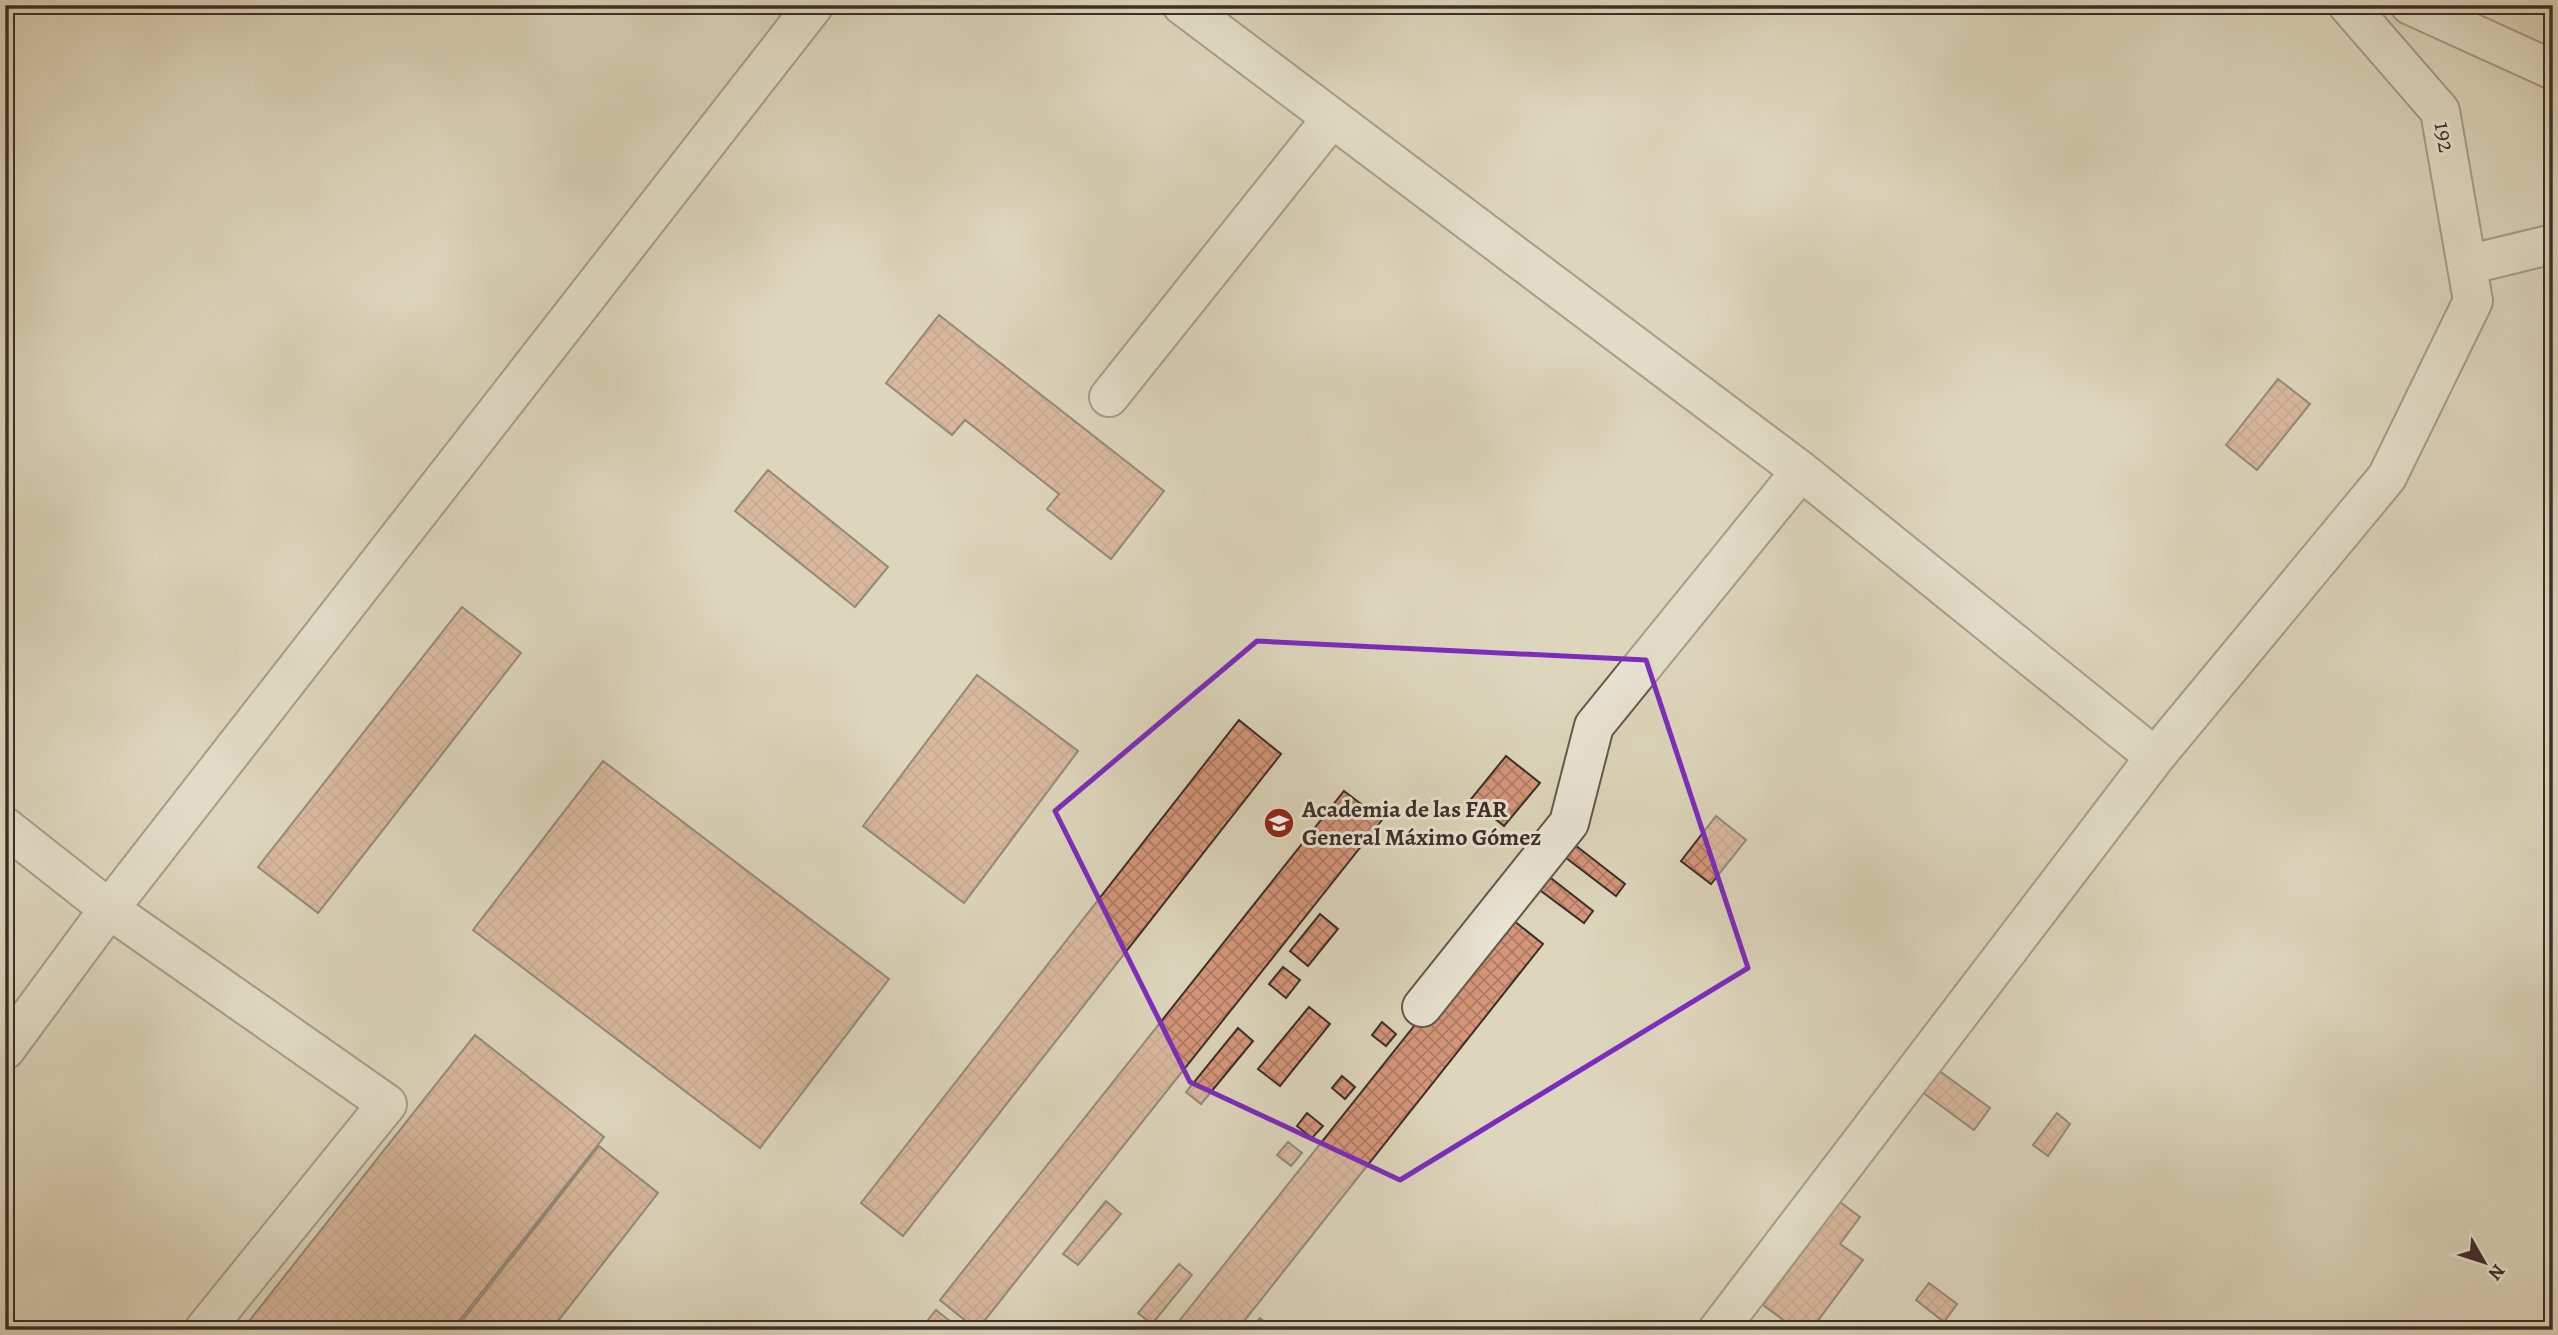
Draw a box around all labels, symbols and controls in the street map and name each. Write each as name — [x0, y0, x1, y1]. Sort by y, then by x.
street label: 192 — [2427, 119, 2463, 155]
place label: Academia de las FAR General Máximo Gómez — [1301, 793, 1541, 853]
school or university icon: Academia de las FAR General Máximo Gómez — [1262, 806, 1296, 840]
north arrow — [2450, 1226, 2520, 1296]
text: N — [2482, 1259, 2511, 1286]

